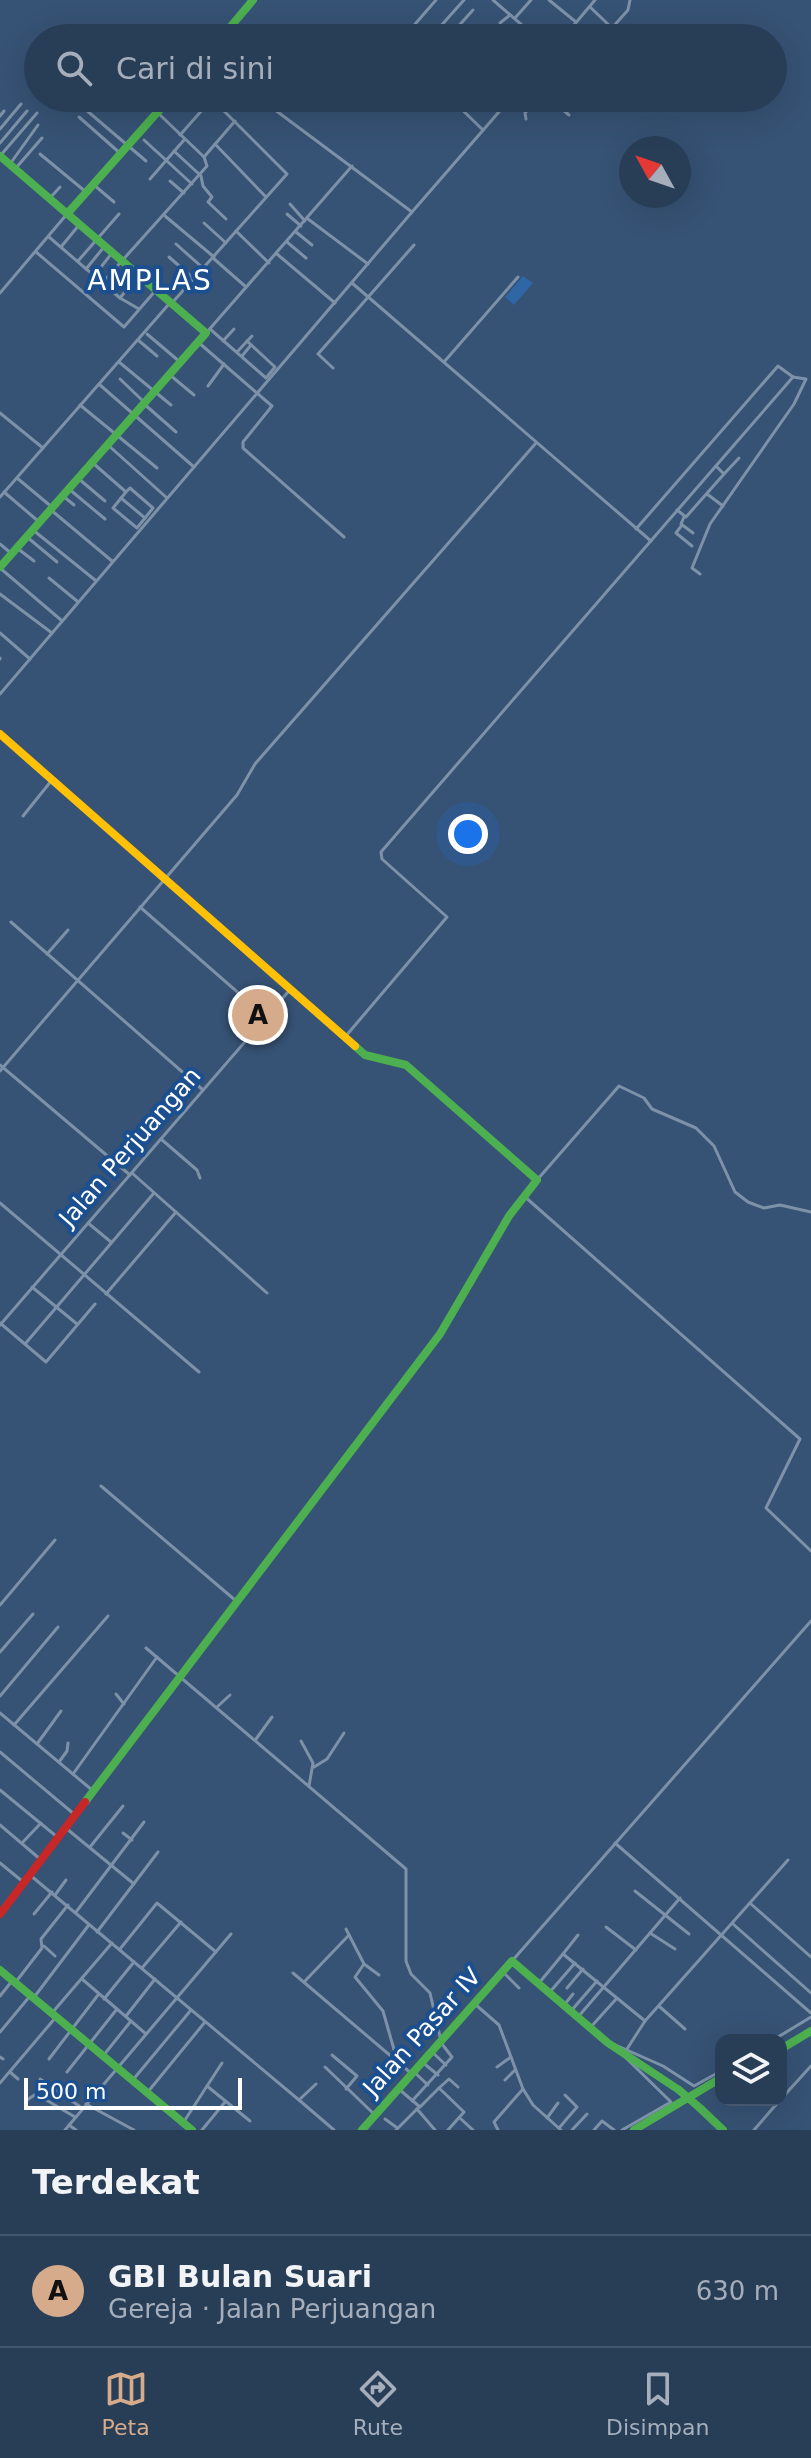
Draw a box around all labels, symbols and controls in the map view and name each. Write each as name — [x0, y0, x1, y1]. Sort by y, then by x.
search box — [24, 24, 787, 112]
icon: search — [52, 46, 96, 90]
text: Cari di sini — [116, 51, 274, 86]
north arrow — [619, 136, 691, 208]
district label: AMPLAS — [87, 264, 213, 297]
your location — [448, 814, 488, 854]
pin: A — [232, 985, 284, 1045]
street label: Jalan Perjuangan — [52, 1062, 207, 1234]
street label: Jalan Pasar IV — [356, 1962, 487, 2103]
map controls — [715, 2034, 787, 2106]
button: layers — [715, 2034, 787, 2106]
scale bar — [24, 2074, 242, 2110]
text: 500 m — [36, 2079, 106, 2104]
text: Terdekat — [32, 2162, 200, 2202]
text: GBI Bulan Suari — [108, 2259, 372, 2294]
text: A — [48, 2276, 68, 2306]
text: 630 m — [696, 2276, 779, 2306]
text: Gereja · Jalan Perjuangan — [108, 2294, 436, 2324]
tab: Peta — [102, 2367, 150, 2440]
tab: Rute — [353, 2367, 403, 2440]
tab: Disimpan — [606, 2367, 709, 2440]

